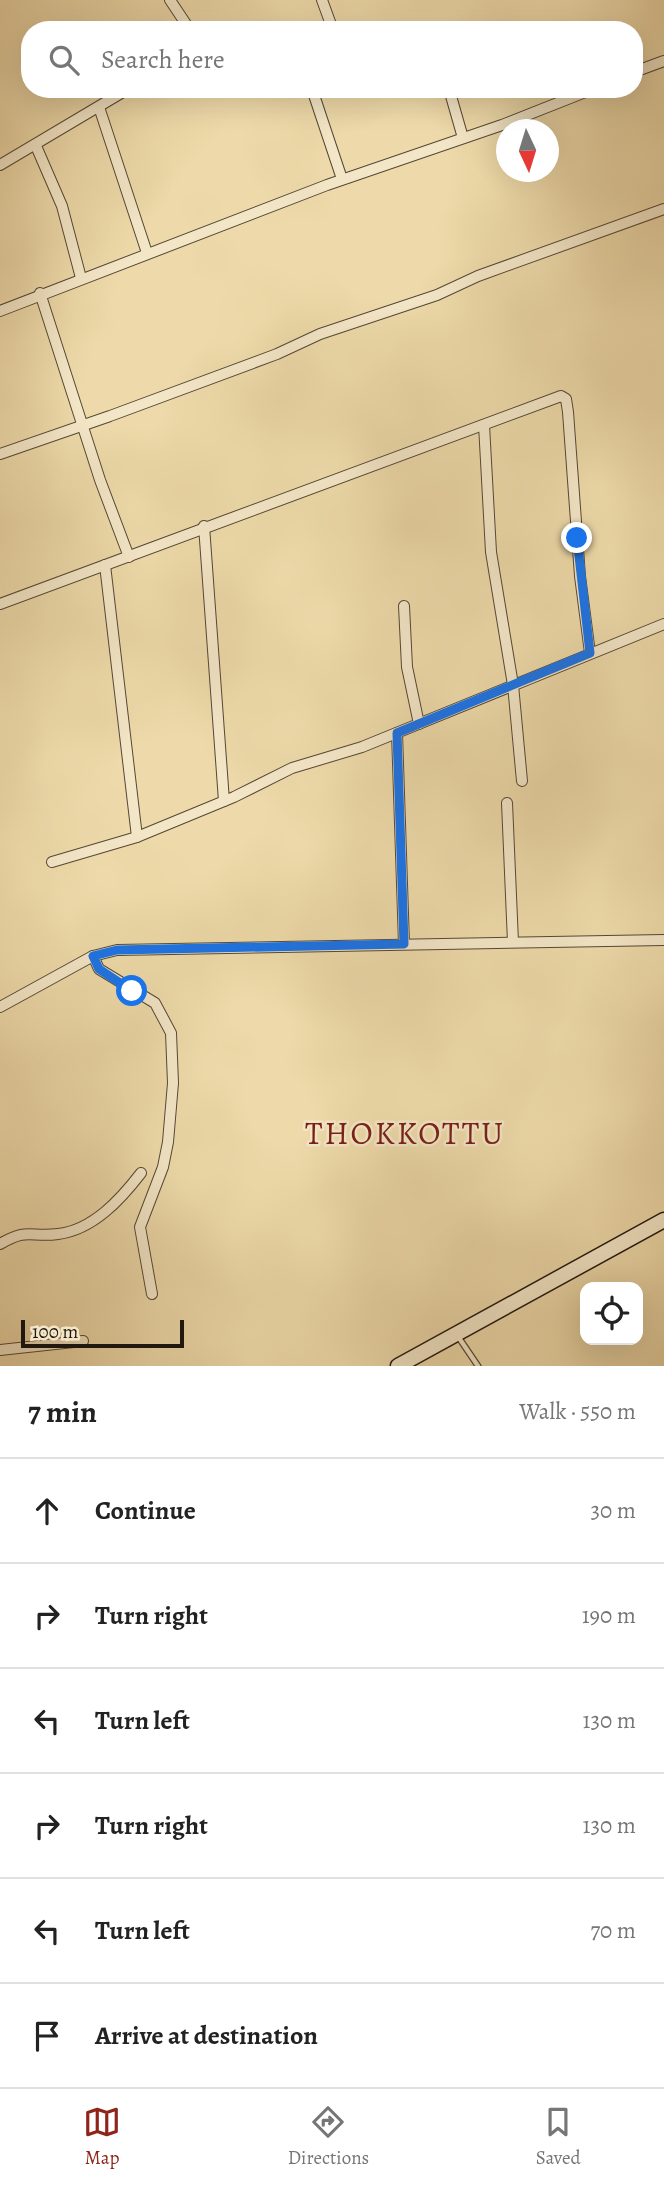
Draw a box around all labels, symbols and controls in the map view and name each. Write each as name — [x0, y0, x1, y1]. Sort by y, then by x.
search box — [21, 21, 643, 98]
icon: search — [45, 41, 83, 79]
text: Search here — [101, 42, 225, 77]
north arrow — [496, 119, 559, 182]
route end — [561, 522, 592, 553]
route start — [116, 975, 147, 1006]
district label: THOKKOTTU — [305, 1111, 505, 1155]
map controls — [580, 1282, 643, 1345]
button: locate — [580, 1282, 643, 1345]
scale bar — [21, 1317, 184, 1349]
text: 100 m — [32, 1319, 78, 1345]
text: 7 min — [28, 1392, 97, 1432]
text: Walk · 550 m — [519, 1396, 636, 1427]
icon: ahead — [28, 1492, 66, 1530]
text: Continue — [95, 1493, 196, 1528]
text: 30 m — [590, 1495, 636, 1526]
icon: right — [28, 1597, 66, 1635]
text: Turn right — [95, 1598, 208, 1633]
text: 190 m — [582, 1600, 636, 1631]
icon: left — [28, 1702, 66, 1740]
text: Turn left — [95, 1703, 190, 1738]
text: 130 m — [583, 1705, 636, 1736]
icon: right — [28, 1807, 66, 1845]
text: Turn right — [95, 1808, 208, 1843]
text: 130 m — [583, 1810, 636, 1841]
icon: left — [28, 1912, 66, 1950]
text: Turn left — [95, 1913, 190, 1948]
text: 70 m — [590, 1915, 636, 1946]
icon: arrive — [28, 2017, 66, 2055]
text: Arrive at destination — [95, 2018, 318, 2053]
tab: Map — [83, 2103, 121, 2171]
tab: Directions — [288, 2103, 369, 2171]
tab: Saved — [536, 2103, 581, 2171]

